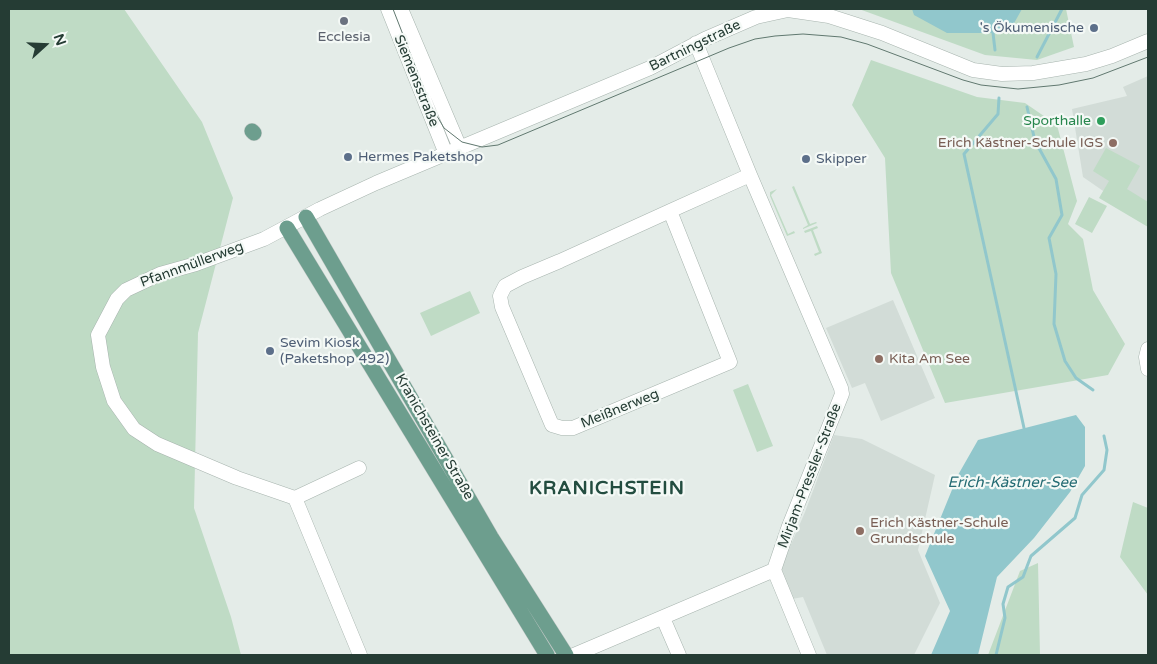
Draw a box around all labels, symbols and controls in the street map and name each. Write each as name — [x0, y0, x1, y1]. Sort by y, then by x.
marker: Ecclesia — [338, 15, 350, 27]
street label: Bartningstraße — [647, 17, 743, 75]
north arrow — [20, 20, 70, 70]
place label: 's Ökumenische — [980, 20, 1084, 36]
marker: 's Ökumenische — [1088, 22, 1100, 34]
place label: Ecclesia — [317, 29, 371, 45]
text: N — [50, 32, 69, 48]
street label: Siemensstraße — [390, 33, 442, 129]
place label: Sporthalle — [1023, 113, 1091, 129]
marker: Sporthalle — [1095, 115, 1107, 127]
place label: Erich Kästner-Schule IGS — [938, 135, 1103, 151]
marker: Erich Kästner-Schule IGS — [1107, 137, 1119, 149]
place label: Hermes Paketshop — [358, 149, 483, 165]
marker: Hermes Paketshop — [342, 151, 354, 163]
place label: Skipper — [816, 151, 867, 167]
marker: Skipper — [800, 153, 812, 165]
street label: Pfannmüllerweg — [138, 239, 246, 291]
place label: Sevim Kiosk (Paketshop 492) — [280, 335, 389, 368]
marker: Sevim Kiosk (Paketshop 492) — [264, 345, 276, 357]
place label: Kita Am See — [889, 351, 970, 367]
marker: Kita Am See — [873, 353, 885, 365]
street label: Kranichsteiner Straße — [391, 371, 477, 503]
street label: Meißnerweg — [578, 386, 662, 432]
street label: Mirjam-Pressler-Straße — [775, 401, 845, 551]
water label: Erich-Kästner-See — [948, 474, 1076, 492]
district label: KRANICHSTEIN — [527, 478, 687, 500]
place label: Erich Kästner-Schule Grundschule — [870, 515, 1008, 548]
marker: Erich Kästner-Schule Grundschule — [854, 525, 866, 537]

